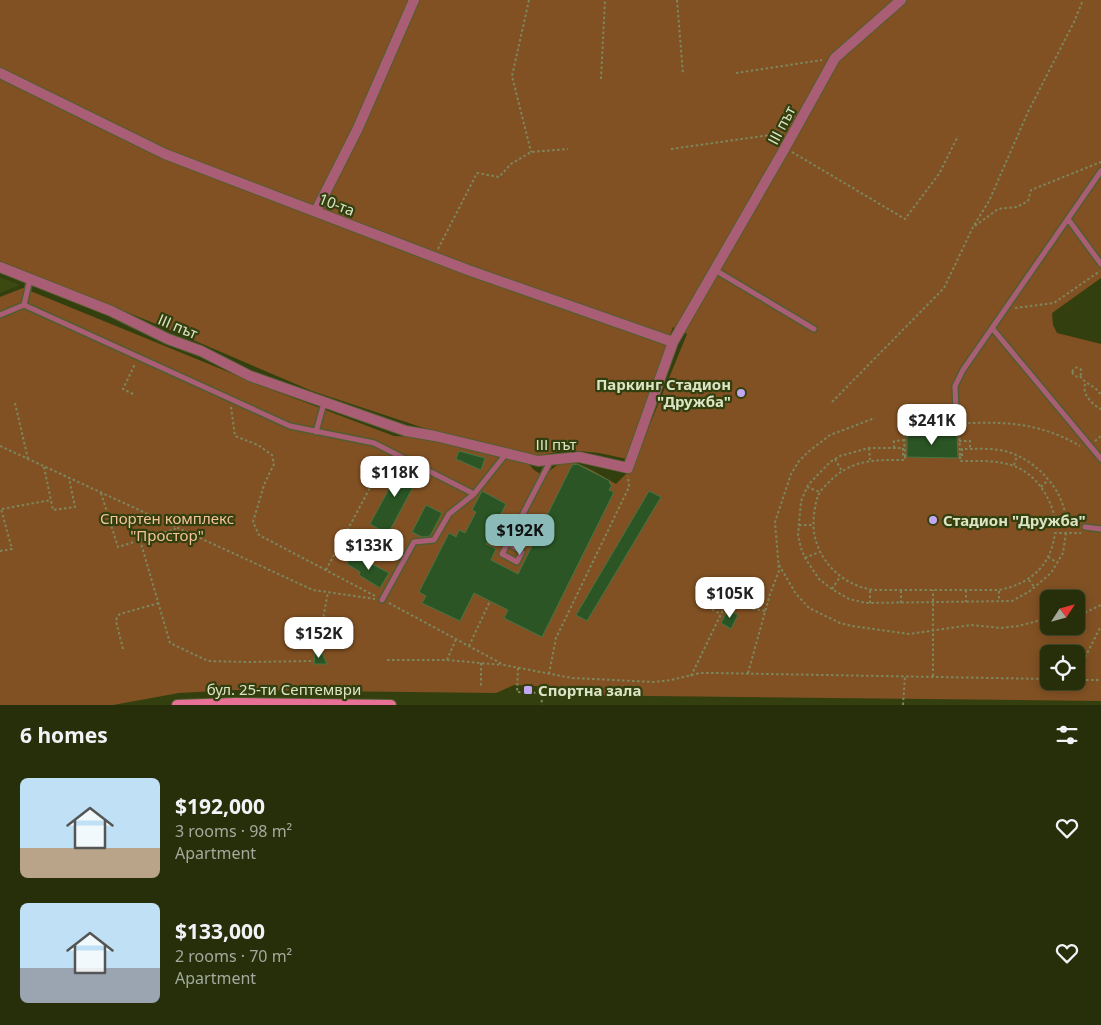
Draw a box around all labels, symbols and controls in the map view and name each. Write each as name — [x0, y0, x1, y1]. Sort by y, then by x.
street label: ІІІ път — [762, 102, 800, 148]
street label: 10-та — [316, 188, 358, 220]
street label: ІІІ път — [155, 309, 201, 343]
place label: Паркинг Стадион "Дружба" — [596, 374, 731, 411]
marker: Паркинг Стадион "Дружба" — [735, 387, 747, 399]
pin: $241K — [897, 404, 967, 446]
text: $241K — [908, 409, 956, 431]
street label: ІІІ път — [535, 434, 577, 454]
pin: $118K — [360, 456, 430, 498]
text: $118K — [371, 461, 419, 483]
park label: Спортен комплекс "Простор" — [100, 508, 234, 545]
place label: Стадион "Дружба" — [943, 510, 1086, 530]
pin: $192K — [485, 514, 555, 556]
marker: Стадион "Дружба" — [927, 514, 939, 526]
text: $192K — [496, 519, 544, 541]
pin: $133K — [334, 528, 404, 571]
text: $133K — [345, 534, 393, 556]
pin: $105K — [695, 576, 765, 619]
text: $105K — [706, 582, 754, 604]
north arrow — [1040, 590, 1085, 635]
map controls — [1040, 590, 1085, 690]
pin: $152K — [284, 616, 354, 659]
text: $152K — [295, 622, 343, 644]
button: locate — [1040, 645, 1085, 690]
street label: бул. 25-ти Септември — [207, 679, 361, 699]
place label: Спортна зала — [538, 680, 641, 700]
marker: Спортна зала — [522, 684, 534, 696]
text: 6 homes — [20, 721, 108, 749]
icon: filters — [1053, 721, 1081, 749]
text: $192,000 — [175, 792, 265, 820]
icon: home — [60, 798, 120, 858]
icon: heart — [1053, 814, 1081, 842]
text: 3 rooms · 98 m² — [175, 820, 292, 842]
text: Apartment — [175, 842, 256, 864]
text: $133,000 — [175, 917, 265, 945]
icon: home — [60, 923, 120, 983]
icon: heart — [1053, 939, 1081, 967]
text: 2 rooms · 70 m² — [175, 945, 292, 967]
text: Apartment — [175, 967, 256, 989]

